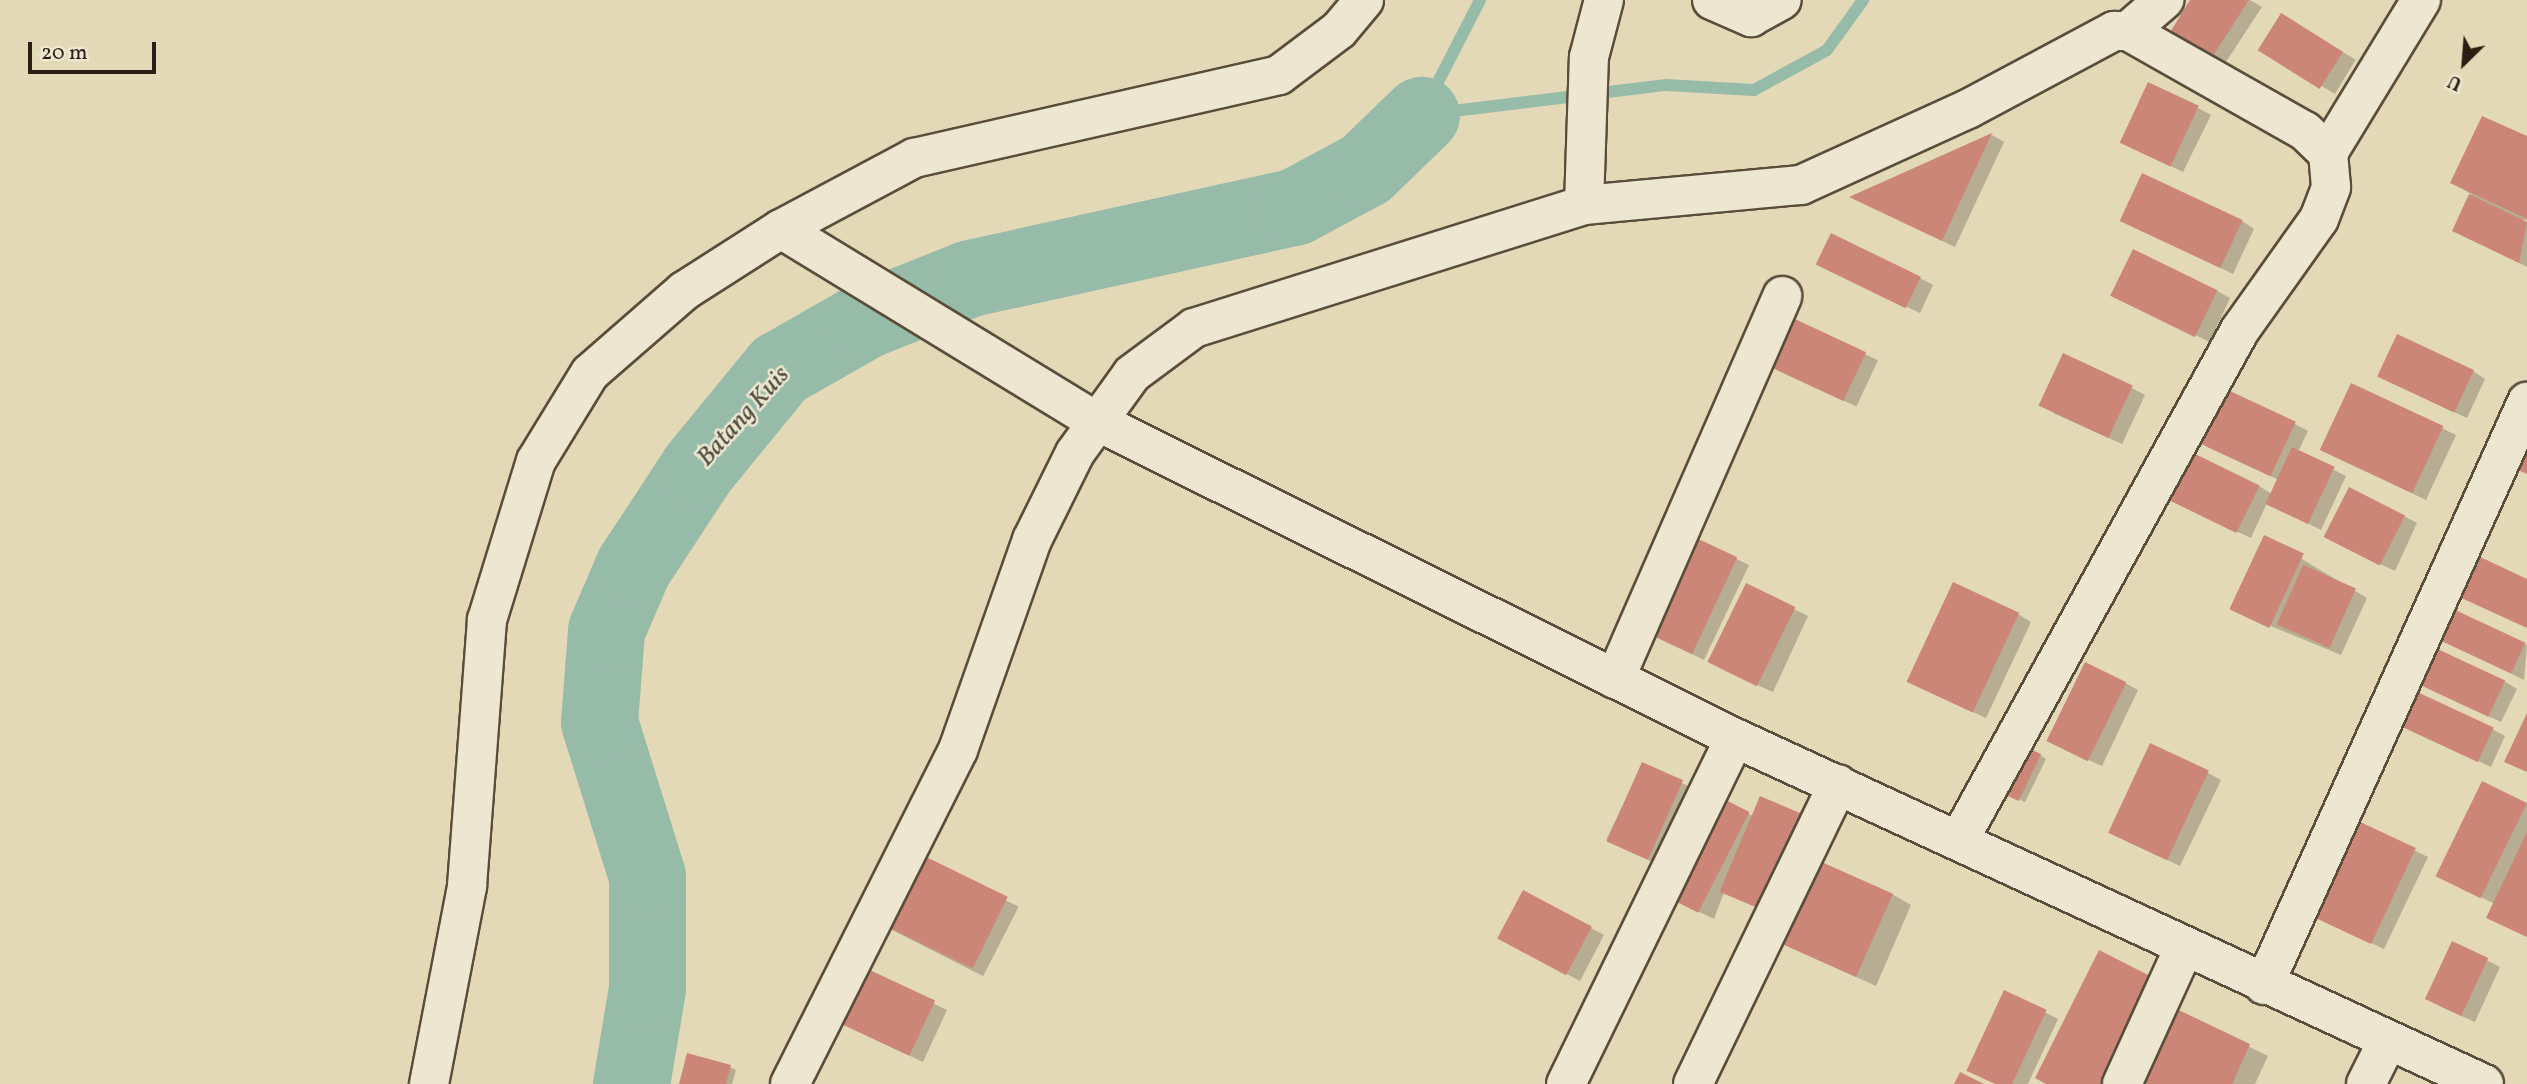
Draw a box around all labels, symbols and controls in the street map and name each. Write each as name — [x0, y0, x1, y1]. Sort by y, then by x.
scale bar — [32, 28, 159, 72]
north arrow — [2429, 28, 2499, 98]
text: 20 m — [41, 39, 87, 68]
text: U — [2444, 67, 2467, 97]
water label: Batang Kuis — [691, 360, 797, 474]

